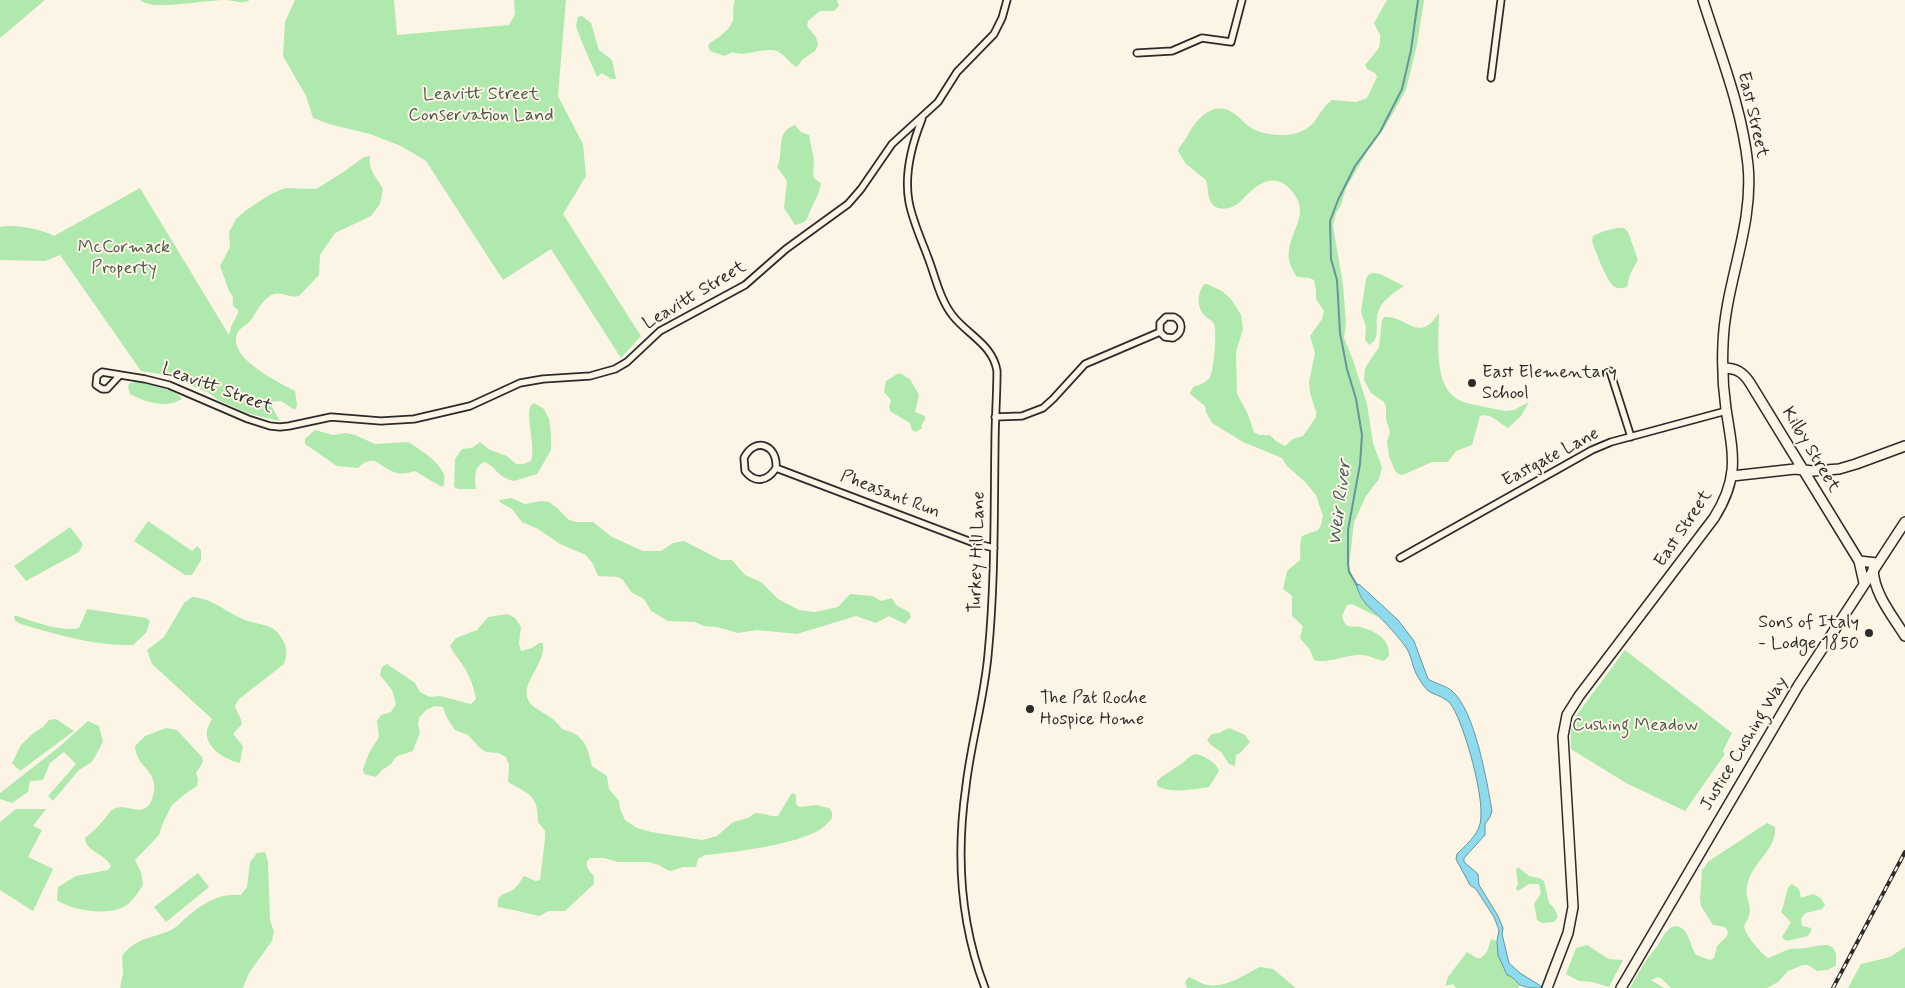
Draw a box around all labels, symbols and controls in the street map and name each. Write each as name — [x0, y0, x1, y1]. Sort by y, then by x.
street label: East Street — [1732, 70, 1772, 160]
park label: Leavitt Street Conservation Land — [408, 84, 554, 126]
park label: McCormack Property — [78, 237, 170, 280]
street label: Leavitt Street — [639, 257, 751, 335]
street label: Leavitt Street — [159, 359, 275, 419]
place label: East Elementary School — [1482, 362, 1617, 404]
marker: East Elementary School — [1466, 377, 1478, 389]
street label: Kilby Street — [1776, 403, 1844, 497]
street label: Eastgate Lane — [1499, 423, 1603, 493]
water label: Weir River — [1324, 459, 1358, 547]
street label: Pheasant Run — [837, 466, 943, 524]
street label: East Street — [1650, 486, 1718, 572]
street label: Turkey Hill Lane — [965, 491, 991, 613]
place label: Sons of Italy - Lodge 1850 — [1758, 612, 1859, 654]
marker: Sons of Italy - Lodge 1850 — [1863, 627, 1875, 639]
street label: Justice Cushing Way — [1696, 673, 1794, 815]
place label: The Pat Roche Hospice Home — [1040, 688, 1147, 731]
marker: The Pat Roche Hospice Home — [1024, 703, 1036, 715]
park label: Cushing Meadow — [1572, 715, 1698, 737]

